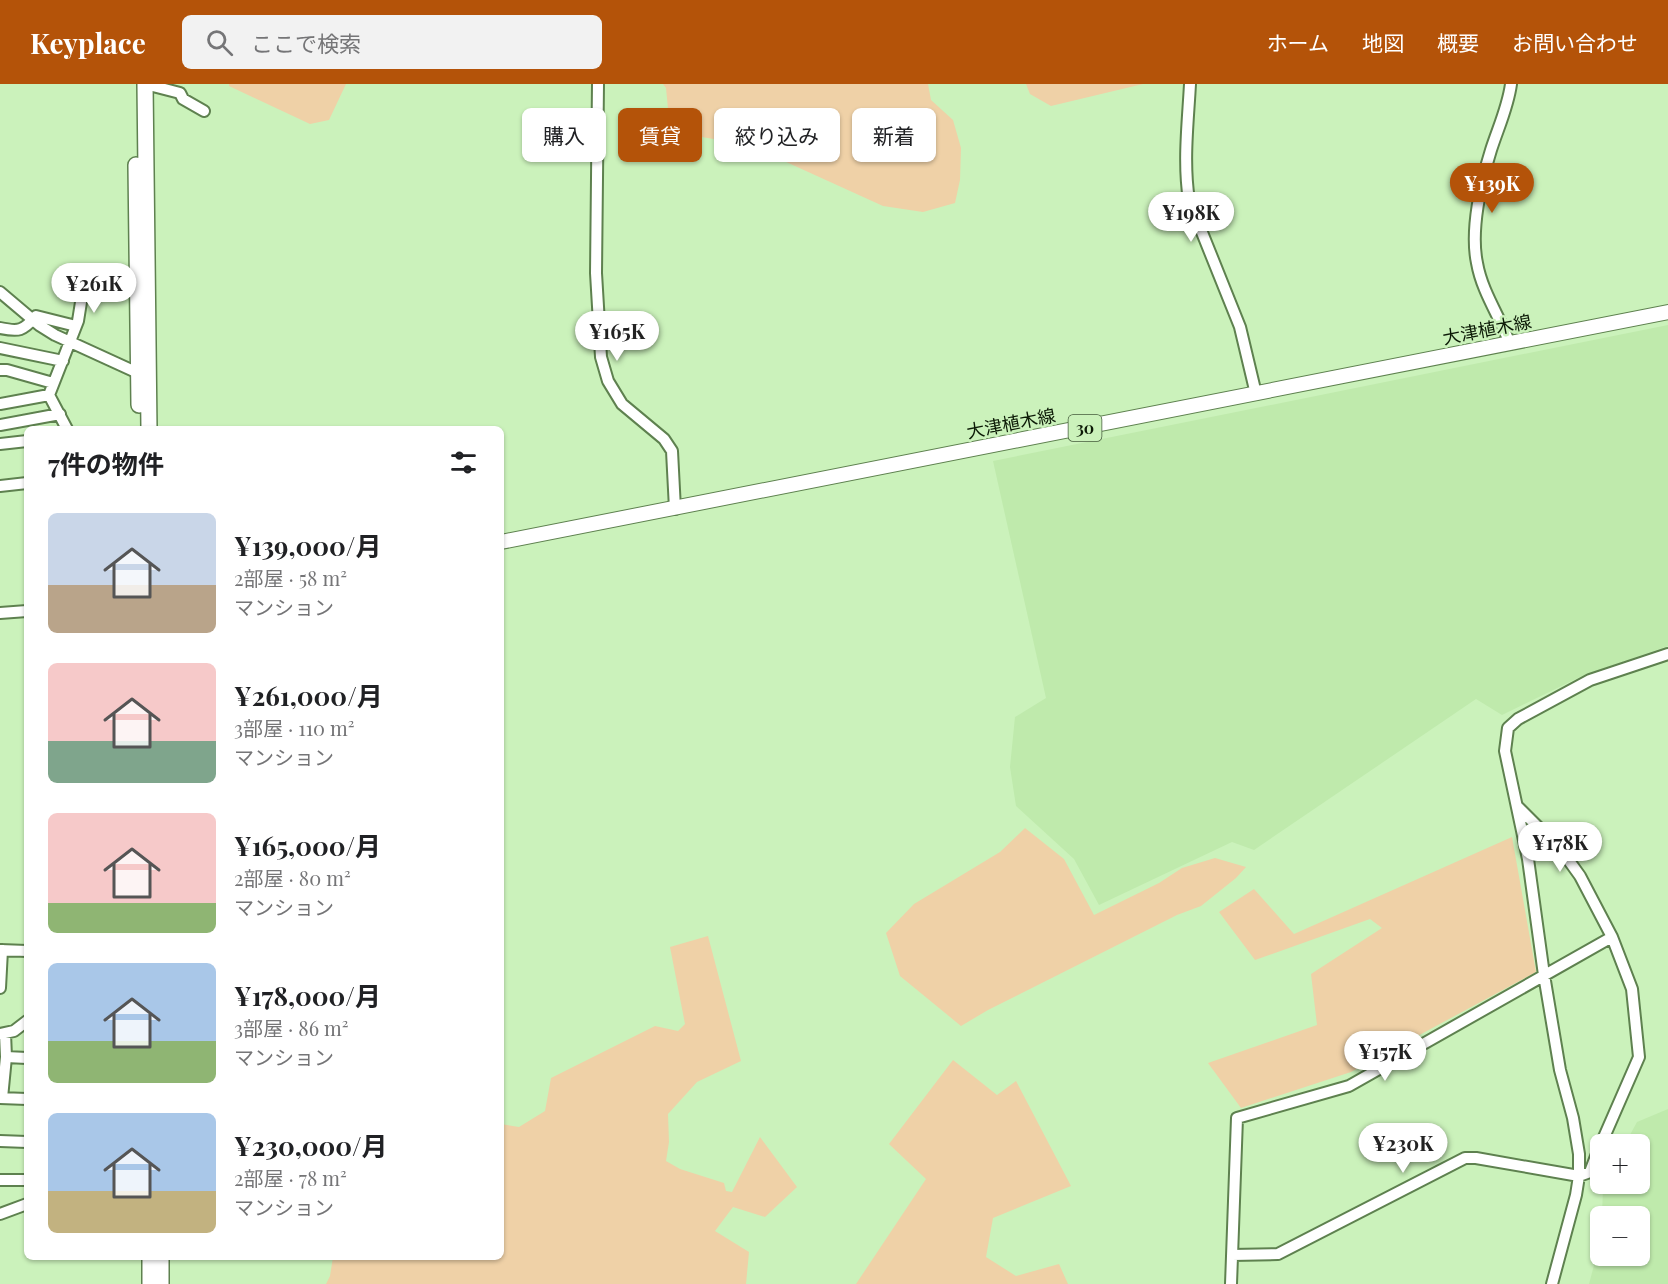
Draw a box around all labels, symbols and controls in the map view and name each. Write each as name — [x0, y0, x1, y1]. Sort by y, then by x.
search box — [182, 15, 602, 69]
text: Keyplace — [30, 24, 146, 61]
icon: search — [203, 26, 236, 59]
text: ここで検索 — [251, 28, 361, 58]
text: ホーム — [1267, 28, 1329, 56]
text: 地図 — [1362, 28, 1404, 56]
text: 概要 — [1437, 28, 1479, 56]
text: お問い合わせ — [1512, 28, 1638, 56]
chip: 購入 — [522, 108, 606, 162]
chip: 賃貸 — [618, 108, 702, 162]
chip: 絞り込み — [714, 108, 840, 162]
chip: 新着 — [852, 108, 936, 162]
pin: ¥139K — [1450, 163, 1534, 214]
text: ¥139K — [1464, 169, 1520, 196]
pin: ¥198K — [1149, 192, 1233, 243]
text: ¥198K — [1162, 198, 1220, 225]
pin: ¥261K — [52, 263, 136, 314]
text: ¥261K — [65, 269, 123, 296]
street label: 大津植木線 — [1440, 309, 1533, 349]
pin: ¥165K — [575, 311, 659, 362]
text: ¥165K — [589, 317, 645, 344]
street label: 大津植木線 — [964, 403, 1057, 443]
road number: 30 — [1068, 415, 1102, 441]
text: 7件の物件 — [48, 446, 164, 481]
icon: filters — [447, 446, 480, 479]
text: ¥139,000/月 — [234, 528, 381, 563]
icon: home — [96, 537, 168, 609]
text: 2部屋 · 58 m² — [234, 564, 347, 591]
text: マンション — [234, 593, 334, 620]
text: ¥261,000/月 — [234, 678, 383, 713]
icon: home — [96, 687, 168, 759]
text: 3部屋 · 110 m² — [234, 714, 355, 741]
text: マンション — [234, 743, 334, 770]
pin: ¥178K — [1518, 822, 1602, 873]
text: ¥165,000/月 — [234, 828, 381, 863]
text: ¥178K — [1532, 828, 1588, 855]
icon: home — [96, 837, 168, 909]
text: 2部屋 · 80 m² — [234, 864, 351, 891]
text: マンション — [234, 893, 334, 920]
text: ¥178,000/月 — [234, 978, 381, 1013]
icon: home — [96, 987, 168, 1059]
text: 3部屋 · 86 m² — [234, 1014, 349, 1041]
pin: ¥157K — [1343, 1031, 1427, 1082]
text: ¥157K — [1358, 1037, 1412, 1064]
text: マンション — [234, 1043, 334, 1070]
pin: ¥230K — [1361, 1123, 1445, 1174]
text: ¥230,000/月 — [234, 1128, 388, 1163]
text: ¥230K — [1373, 1129, 1433, 1156]
map controls — [1590, 1134, 1650, 1266]
button: + — [1590, 1134, 1650, 1194]
icon: home — [96, 1137, 168, 1209]
text: 2部屋 · 78 m² — [234, 1164, 347, 1191]
text: マンション — [234, 1193, 334, 1220]
button: − — [1590, 1206, 1650, 1266]

